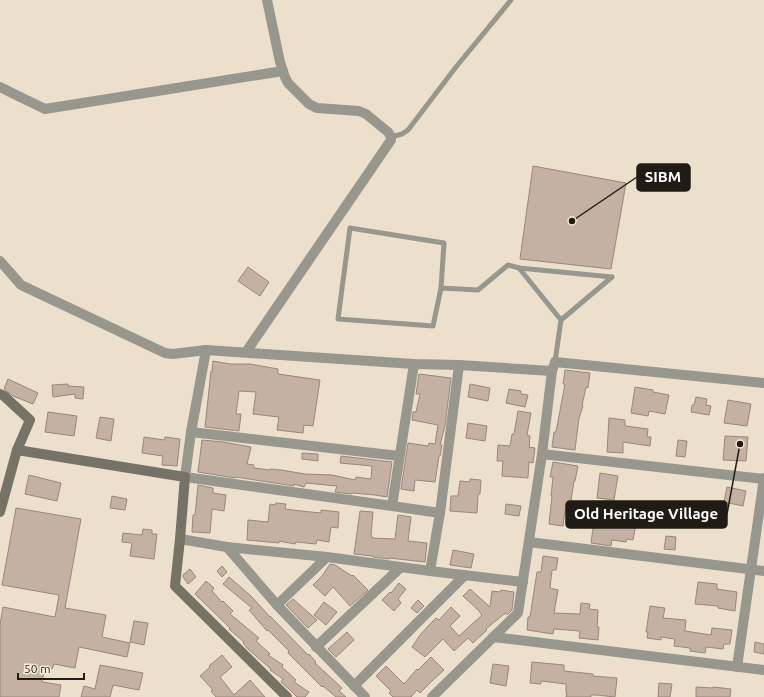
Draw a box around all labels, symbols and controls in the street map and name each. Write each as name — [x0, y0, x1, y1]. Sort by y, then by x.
callout: SIBM — [637, 164, 690, 191]
text: SIBM — [645, 168, 681, 185]
callout: Old Heritage Village — [566, 501, 727, 528]
text: Old Heritage Village — [574, 505, 718, 522]
scale bar — [18, 655, 84, 681]
text: 50 m — [24, 662, 51, 675]

